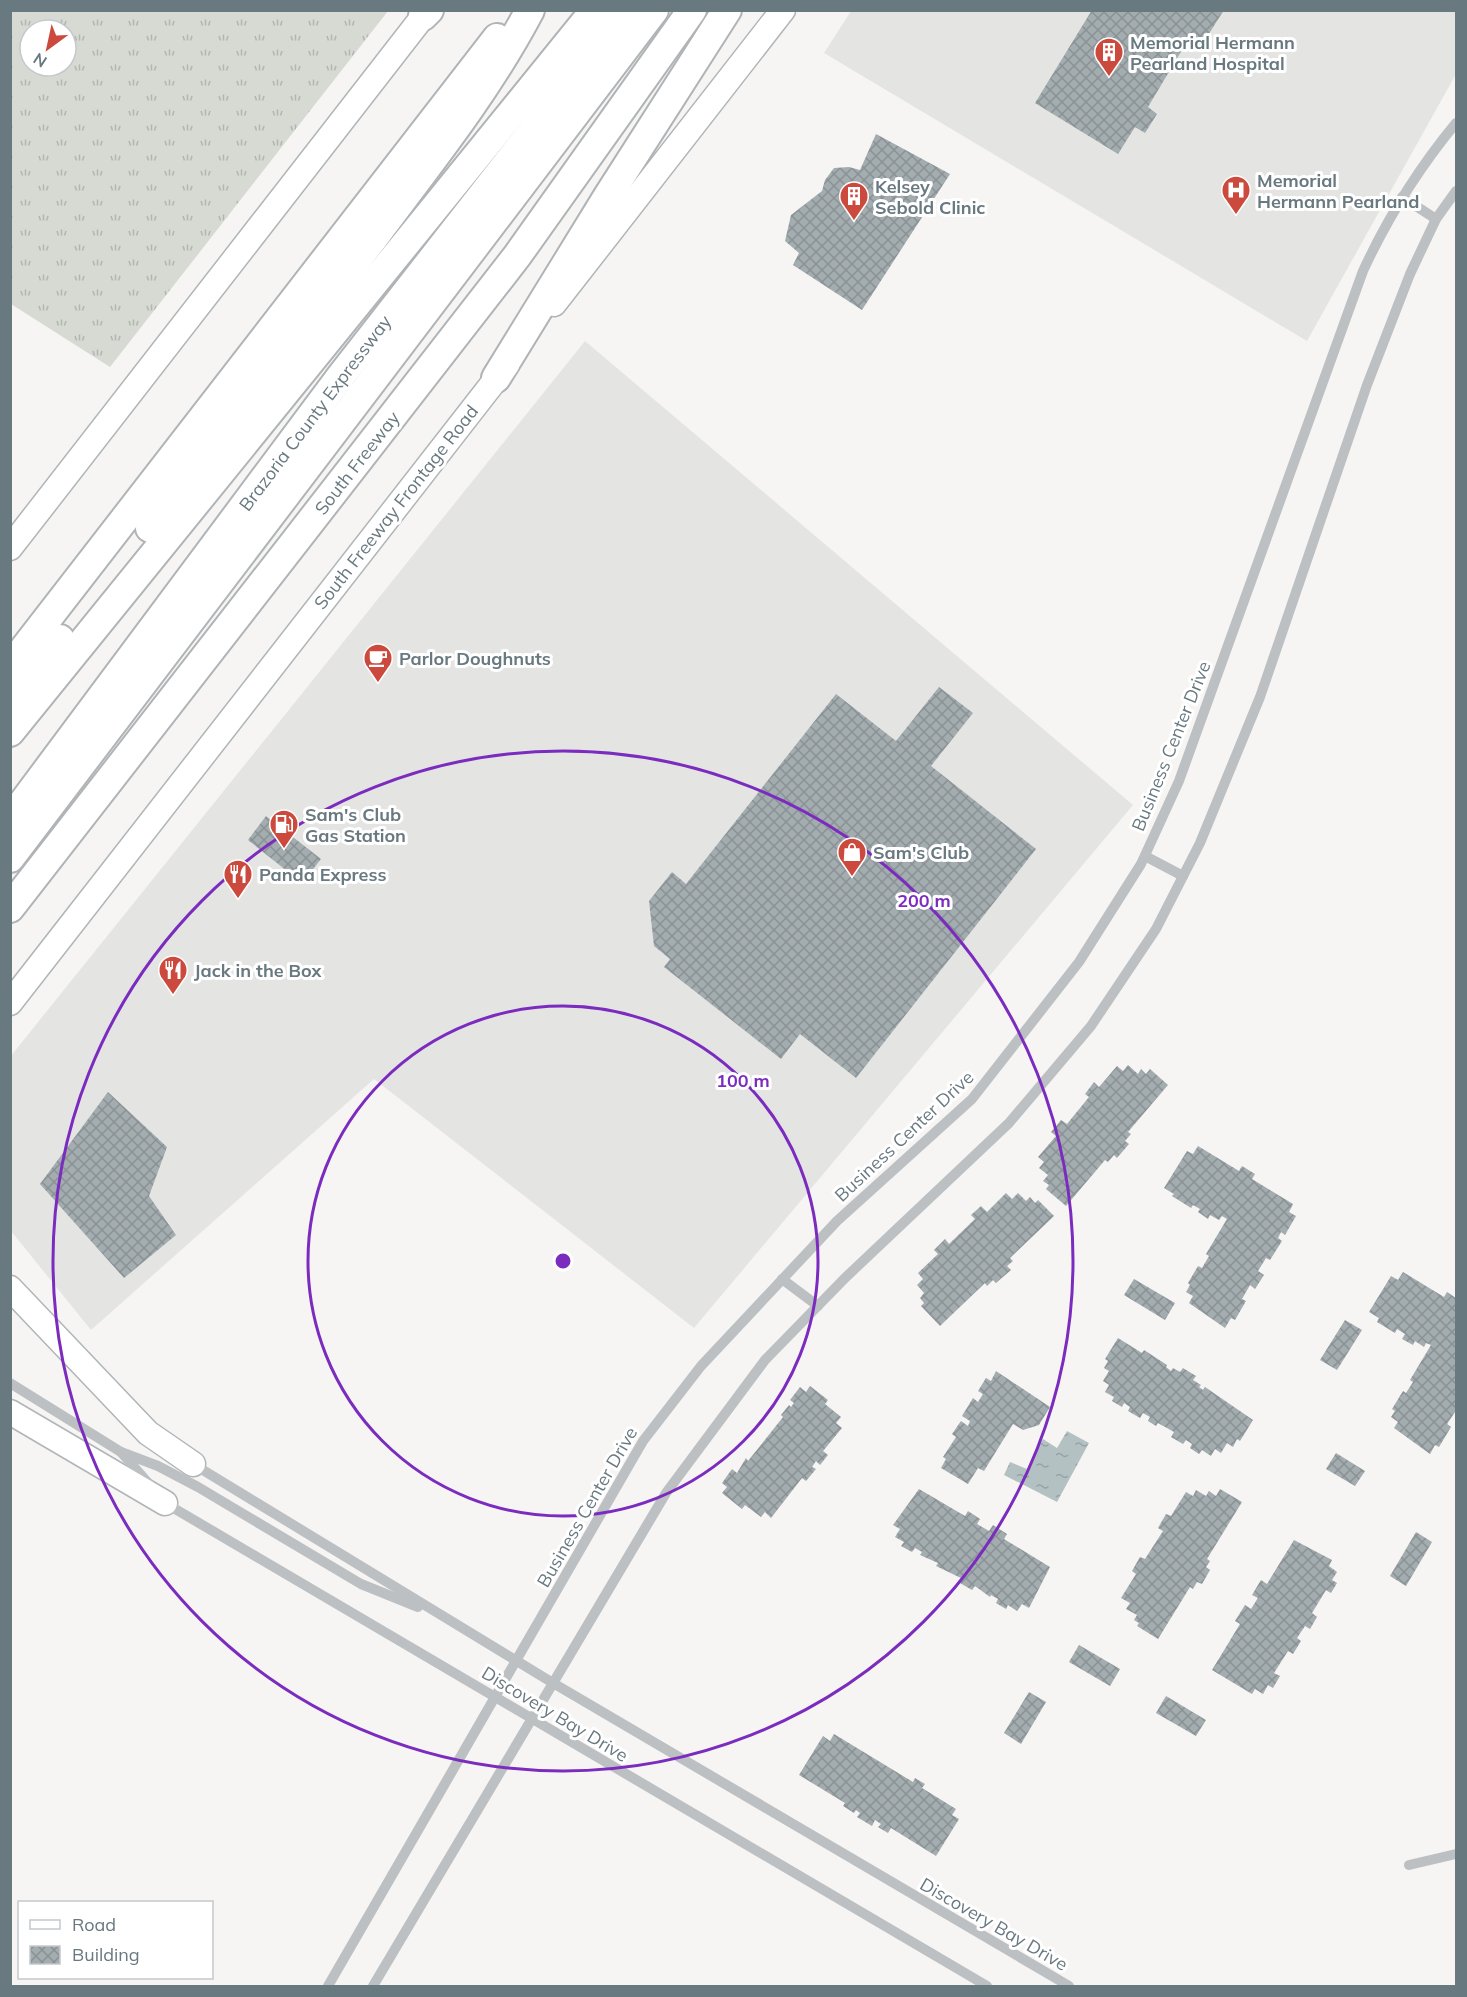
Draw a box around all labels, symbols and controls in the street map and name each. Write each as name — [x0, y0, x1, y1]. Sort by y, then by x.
north arrow — [18, 18, 78, 78]
place label: Memorial Hermann Pearland Hospital — [1130, 31, 1295, 75]
building icon: Memorial Hermann Pearland Hospital — [1093, 36, 1125, 78]
text: N — [29, 49, 50, 72]
place label: Memorial Hermann Pearland — [1257, 169, 1419, 213]
hospital icon: Memorial Hermann Pearland — [1220, 174, 1252, 216]
place label: Kelsey Sebold Clinic — [875, 175, 985, 219]
building icon: Kelsey Sebold Clinic — [838, 180, 870, 222]
street label: Brazoria County Expressway — [234, 310, 396, 516]
street label: South Freeway Frontage Road — [309, 400, 483, 614]
street label: South Freeway — [309, 406, 405, 519]
cafe icon: Parlor Doughnuts — [362, 642, 394, 684]
place label: Parlor Doughnuts — [399, 647, 551, 670]
street label: Business Center Drive — [1126, 658, 1216, 834]
place label: Sam's Club Gas Station — [305, 803, 406, 847]
fuel station icon: Sam's Club Gas Station — [268, 808, 300, 850]
shop icon: Sam's Club — [836, 836, 868, 878]
place label: Sam's Club — [873, 841, 969, 864]
restaurant icon: Panda Express — [222, 858, 254, 900]
place label: Panda Express — [259, 863, 386, 886]
text: 200 m — [897, 889, 951, 912]
restaurant icon: Jack in the Box — [157, 954, 189, 996]
place label: Jack in the Box — [194, 959, 322, 982]
street label: Business Center Drive — [830, 1066, 978, 1206]
text: 100 m — [716, 1069, 770, 1092]
centre of rings — [553, 1251, 573, 1271]
street label: Business Center Drive — [532, 1423, 642, 1591]
street label: Discovery Bay Drive — [478, 1661, 632, 1767]
street label: Discovery Bay Drive — [916, 1872, 1072, 1976]
legend — [18, 1901, 213, 1979]
text: Road — [72, 1913, 116, 1936]
text: Building — [72, 1943, 140, 1966]

